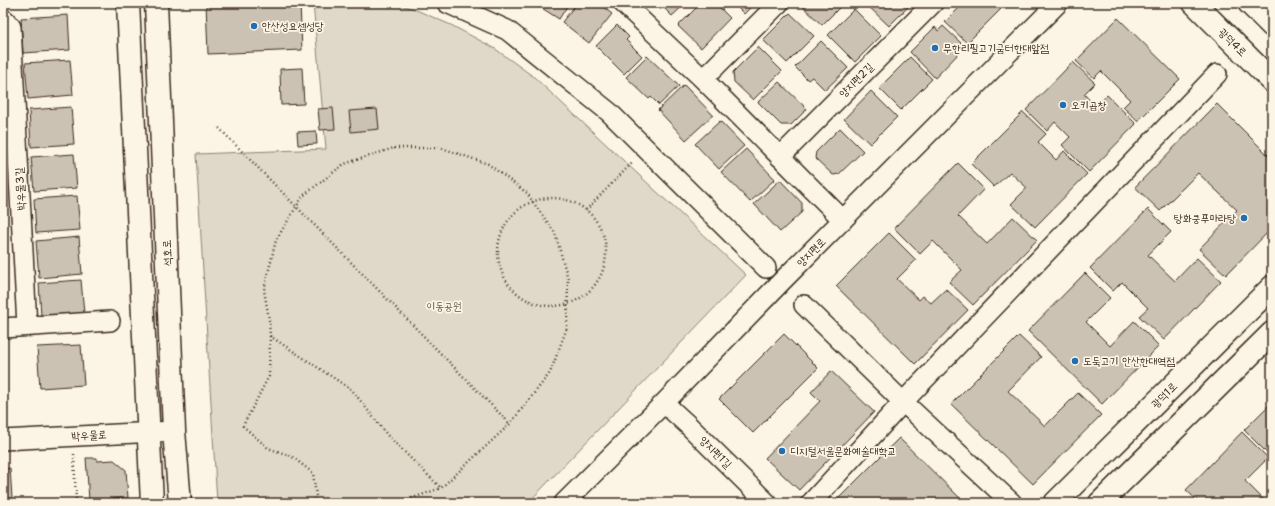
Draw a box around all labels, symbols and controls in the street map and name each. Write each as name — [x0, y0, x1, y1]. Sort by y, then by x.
place label: 안산성요셉성당 — [262, 19, 324, 34]
marker: 안산성요셉성당 — [249, 21, 259, 31]
street label: 광덕4로 — [1215, 25, 1250, 60]
place label: 무한리필고기굼터한대앞점 — [943, 41, 1049, 56]
marker: 무한리필고기굼터한대앞점 — [930, 43, 940, 53]
street label: 양지편2길 — [836, 60, 877, 101]
place label: 오키곱창 — [1071, 98, 1107, 113]
marker: 오키곱창 — [1058, 100, 1068, 110]
street label: 박우물3길 — [12, 167, 29, 211]
place label: 탕화쿵푸마라탕 — [1174, 211, 1236, 226]
marker: 탕화쿵푸마라탕 — [1239, 213, 1249, 223]
street label: 양지편로 — [794, 234, 829, 270]
street label: 석호로 — [159, 239, 176, 267]
park label: 이동공원 — [426, 299, 462, 314]
place label: 도둑고기 안산한대역점 — [1083, 354, 1175, 369]
marker: 도둑고기 안산한대역점 — [1070, 356, 1080, 366]
street label: 광덕1로 — [1148, 379, 1181, 412]
street label: 박우물로 — [71, 427, 107, 444]
street label: 양지편1길 — [696, 433, 735, 472]
place label: 디지털서울문화예술대학교 — [790, 444, 896, 459]
marker: 디지털서울문화예술대학교 — [777, 446, 787, 456]

